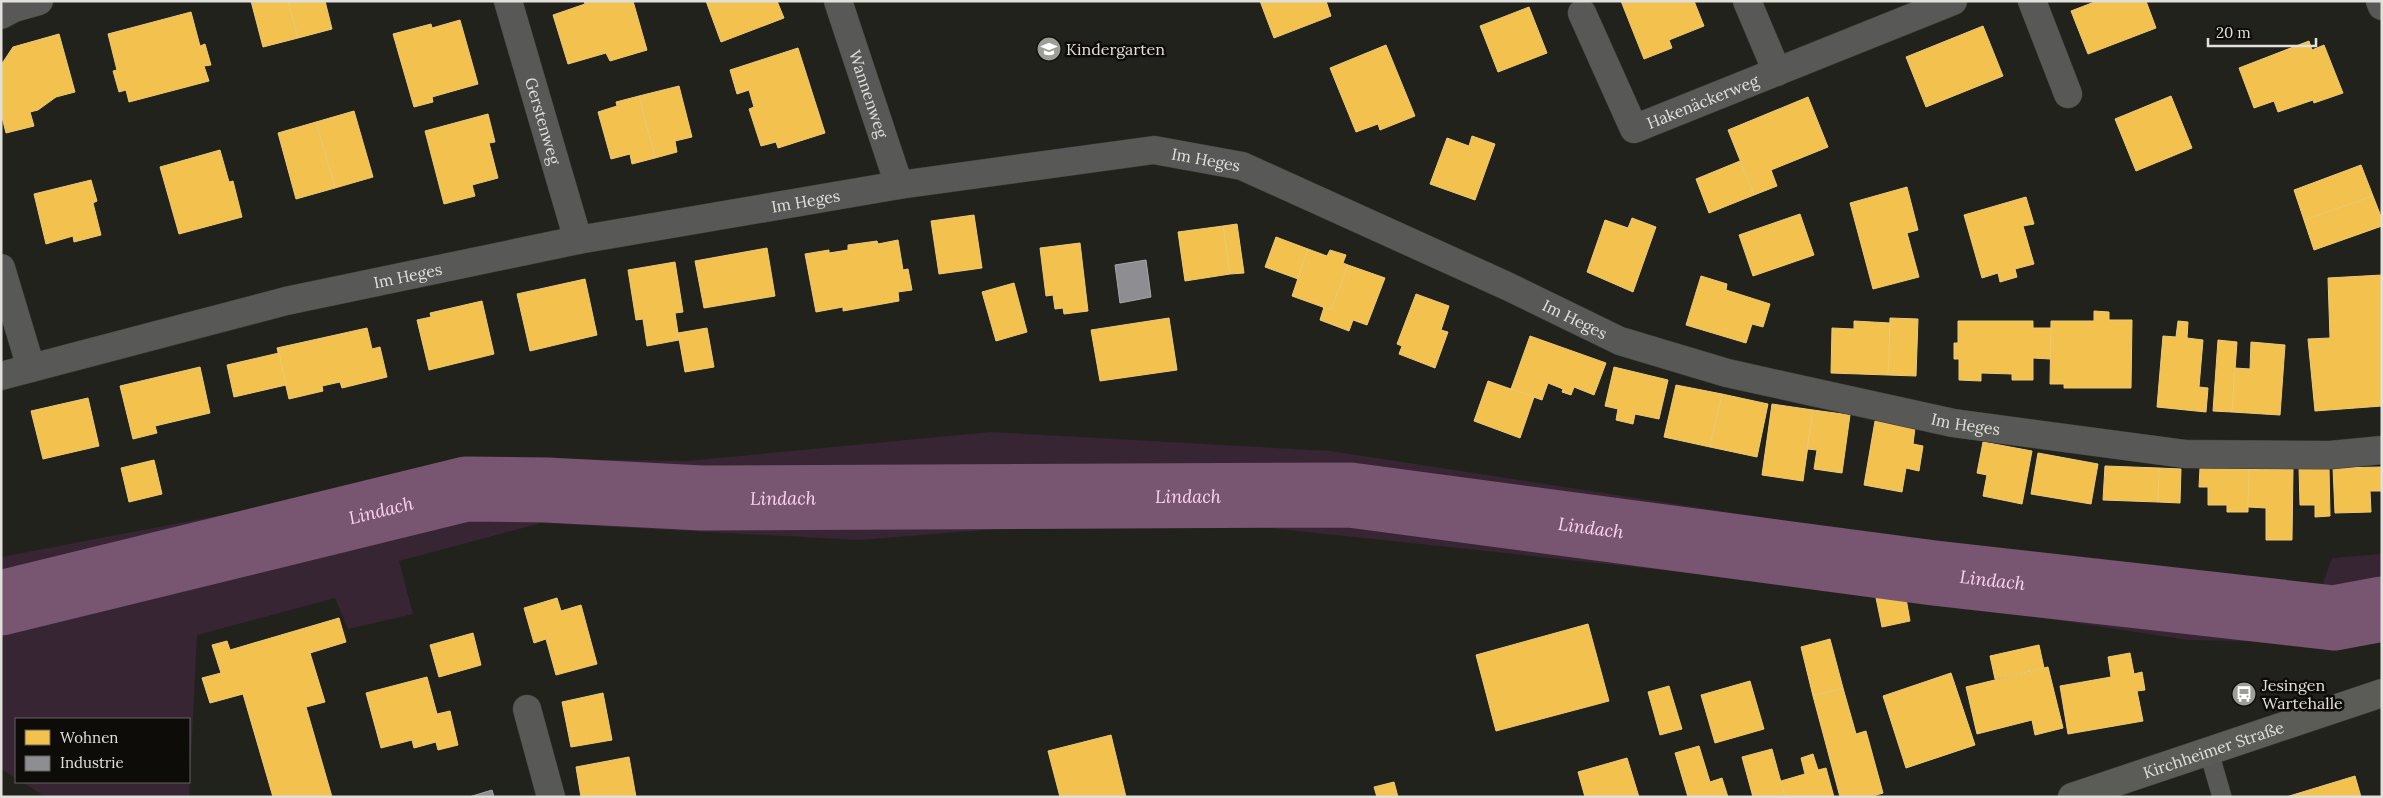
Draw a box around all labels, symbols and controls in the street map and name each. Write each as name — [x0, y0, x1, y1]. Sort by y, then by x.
scale bar — [2208, 15, 2316, 47]
text: 20 m — [2216, 23, 2251, 42]
school or university icon: Kindergarten — [1036, 36, 1062, 62]
place label: Kindergarten — [1066, 39, 1165, 59]
street label: Wannenweg — [845, 48, 893, 142]
street label: Hakenäckerweg — [1644, 70, 1762, 133]
street label: Gerstenweg — [521, 75, 566, 168]
street label: Im Heges — [1170, 143, 1242, 176]
street label: Im Heges — [770, 185, 842, 217]
street label: Im Heges — [372, 259, 444, 292]
street label: Im Heges — [1539, 295, 1611, 343]
street label: Im Heges — [1929, 408, 2001, 439]
water label: Lindach — [1155, 484, 1222, 507]
water label: Lindach — [750, 486, 817, 509]
water label: Lindach — [346, 491, 416, 529]
water label: Lindach — [1557, 511, 1626, 543]
water label: Lindach — [1958, 564, 2027, 595]
place label: Jesingen Wartehalle — [2261, 675, 2343, 713]
bus stop icon: Jesingen Wartehalle — [2231, 681, 2257, 707]
street label: Kirchheimer Straße — [2140, 717, 2287, 783]
legend — [15, 718, 190, 783]
text: Wohnen — [60, 728, 118, 747]
text: Industrie — [60, 753, 124, 772]

